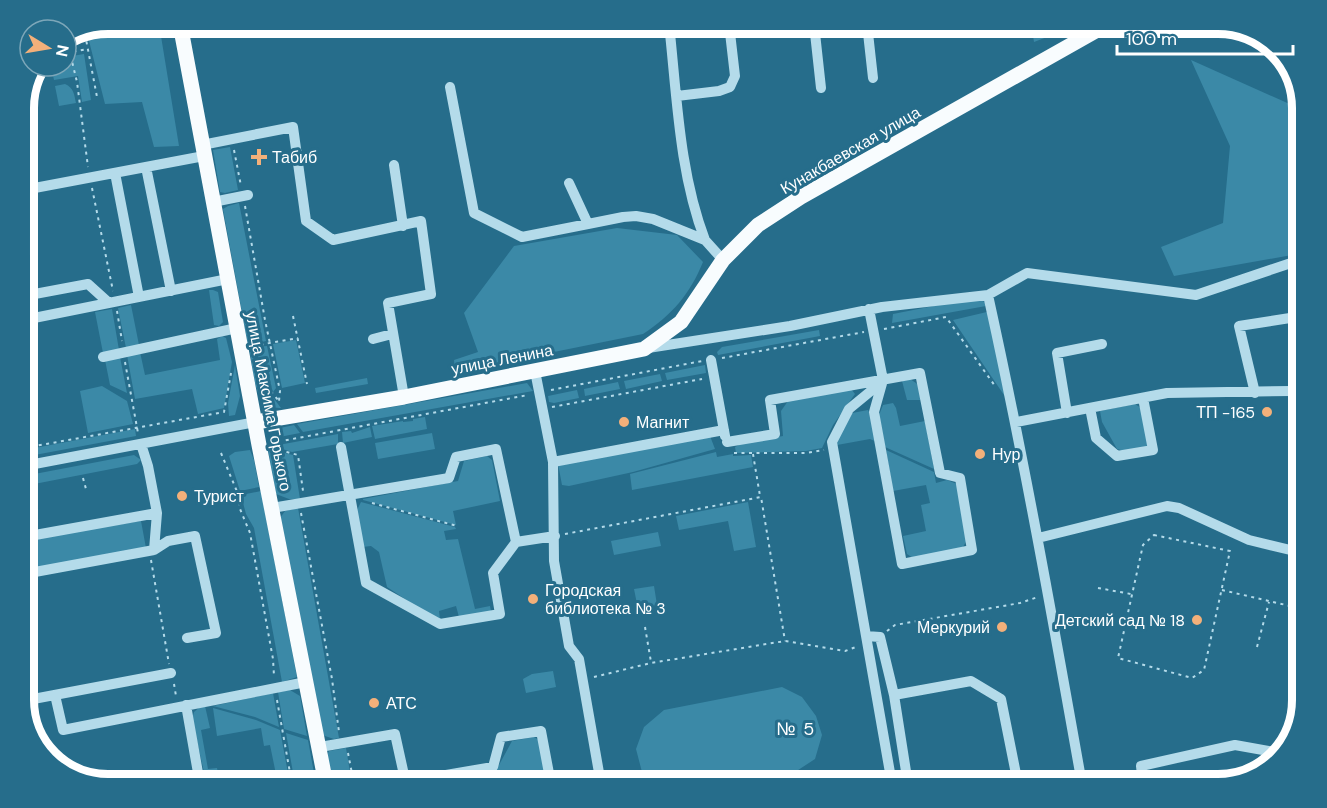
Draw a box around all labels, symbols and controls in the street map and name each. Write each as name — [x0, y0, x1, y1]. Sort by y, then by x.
north arrow — [18, 18, 78, 78]
scale bar — [1117, 18, 1292, 56]
text: 100 m — [1126, 27, 1177, 51]
text: N — [51, 43, 74, 58]
street label: Кунакбаевская улица — [776, 102, 924, 199]
place label: Табиб — [272, 147, 317, 168]
marker: Табиб — [250, 148, 268, 166]
street label: улица Максима Горького — [241, 309, 296, 493]
street label: улица Ленина — [449, 339, 555, 380]
place label: ТП -165 — [1196, 402, 1255, 423]
marker: ТП -165 — [1260, 405, 1274, 419]
place label: Магнит — [636, 412, 690, 433]
marker: Магнит — [617, 415, 631, 429]
place label: Нур — [992, 444, 1020, 465]
marker: Нур — [973, 447, 987, 461]
place label: Турист — [194, 486, 245, 507]
marker: Турист — [175, 489, 189, 503]
place label: Городская библиотека № 3 — [545, 580, 666, 619]
marker: Городская библиотека № 3 — [526, 592, 540, 606]
place label: Детский сад № 18 — [1055, 610, 1185, 631]
marker: Детский сад № 18 — [1190, 613, 1204, 627]
place label: Меркурий — [917, 617, 990, 638]
marker: Меркурий — [995, 620, 1009, 634]
place label: АТС — [386, 693, 417, 714]
marker: АТС — [367, 696, 381, 710]
district label: № 5 — [776, 717, 816, 741]

